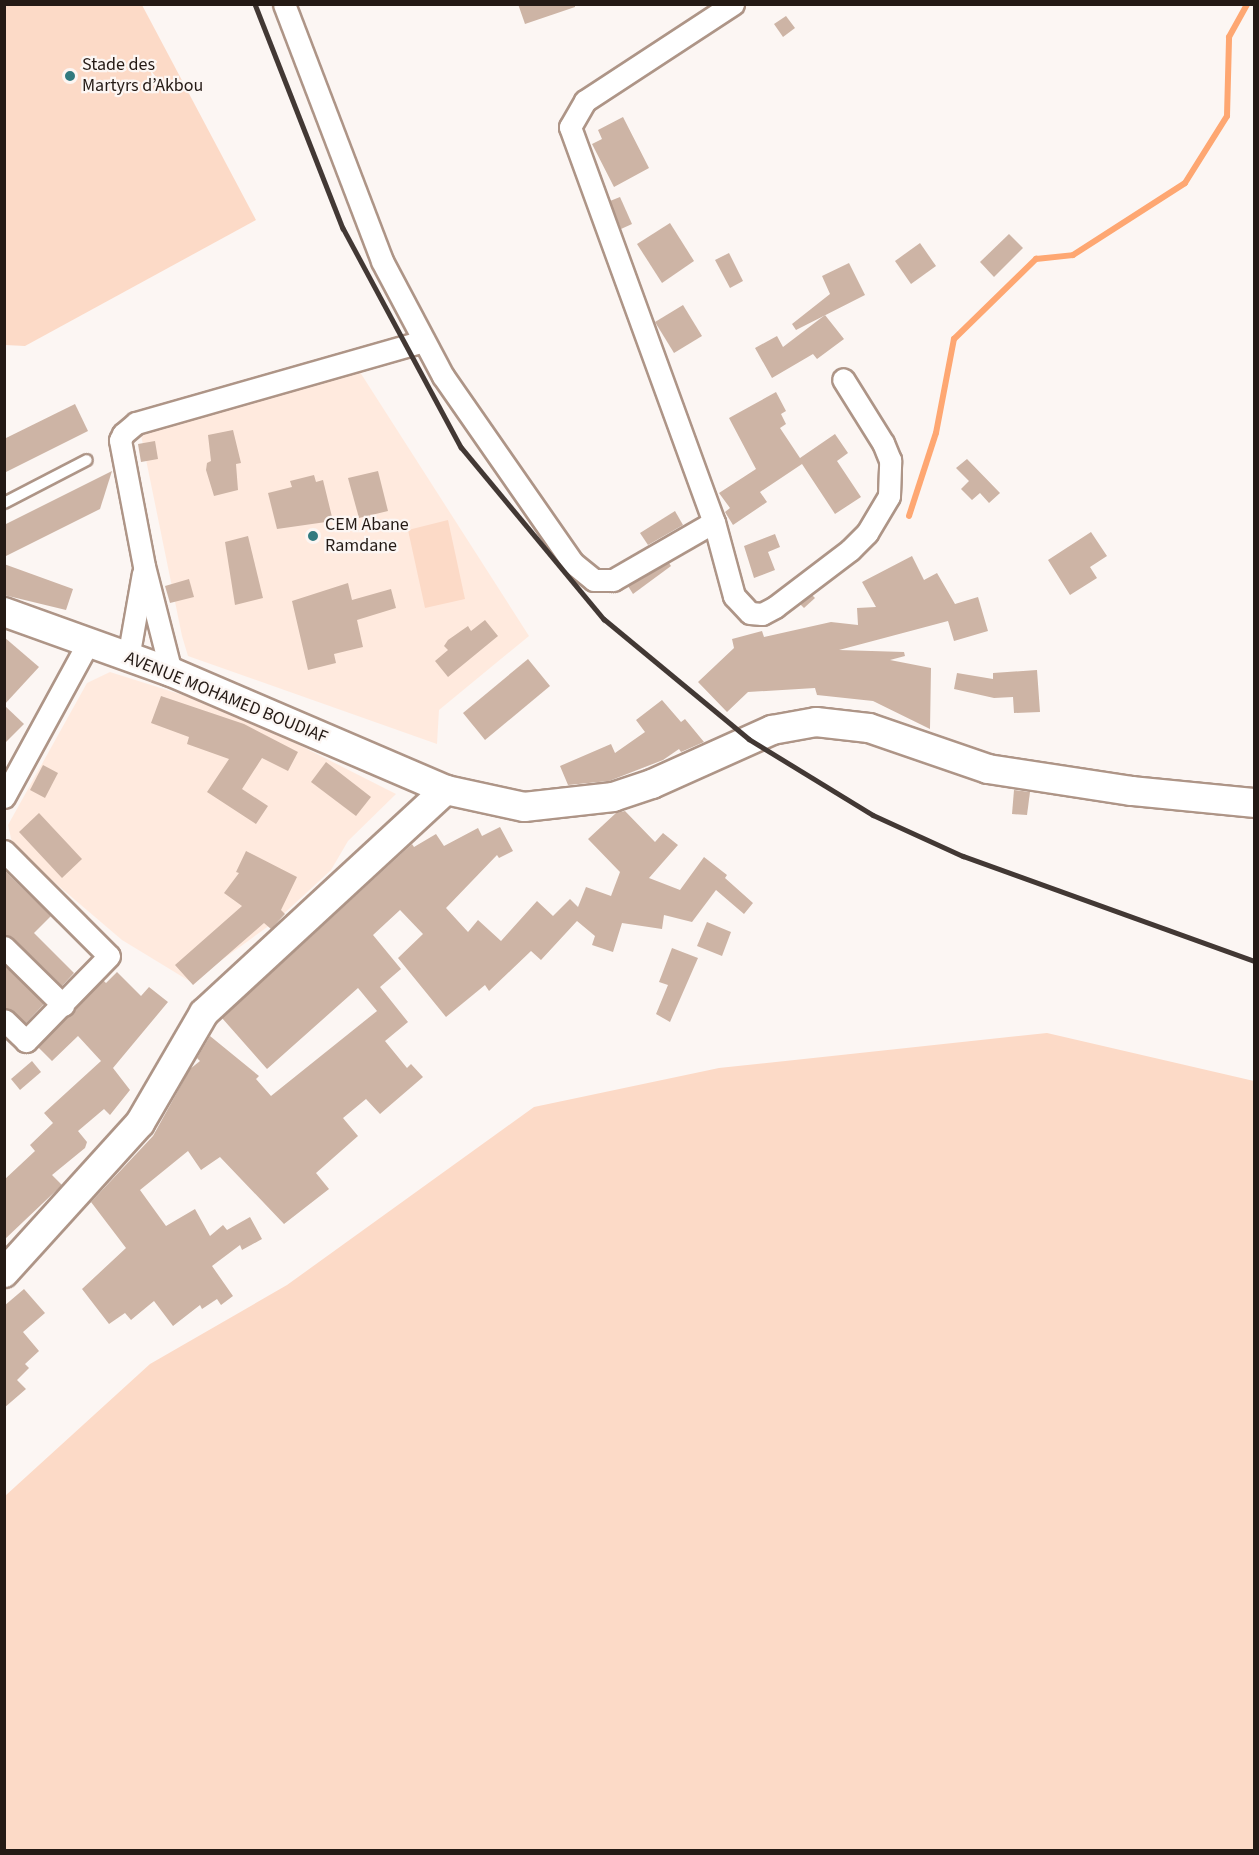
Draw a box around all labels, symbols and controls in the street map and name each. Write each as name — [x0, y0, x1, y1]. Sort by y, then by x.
place label: Stade des Martyrs d’Akbou — [82, 55, 203, 98]
marker: Stade des Martyrs d’Akbou — [63, 69, 77, 83]
place label: CEM Abane Ramdane — [325, 515, 409, 558]
marker: CEM Abane Ramdane — [306, 529, 320, 543]
street label: AVENUE MOHAMED BOUDIAF — [121, 647, 331, 749]

